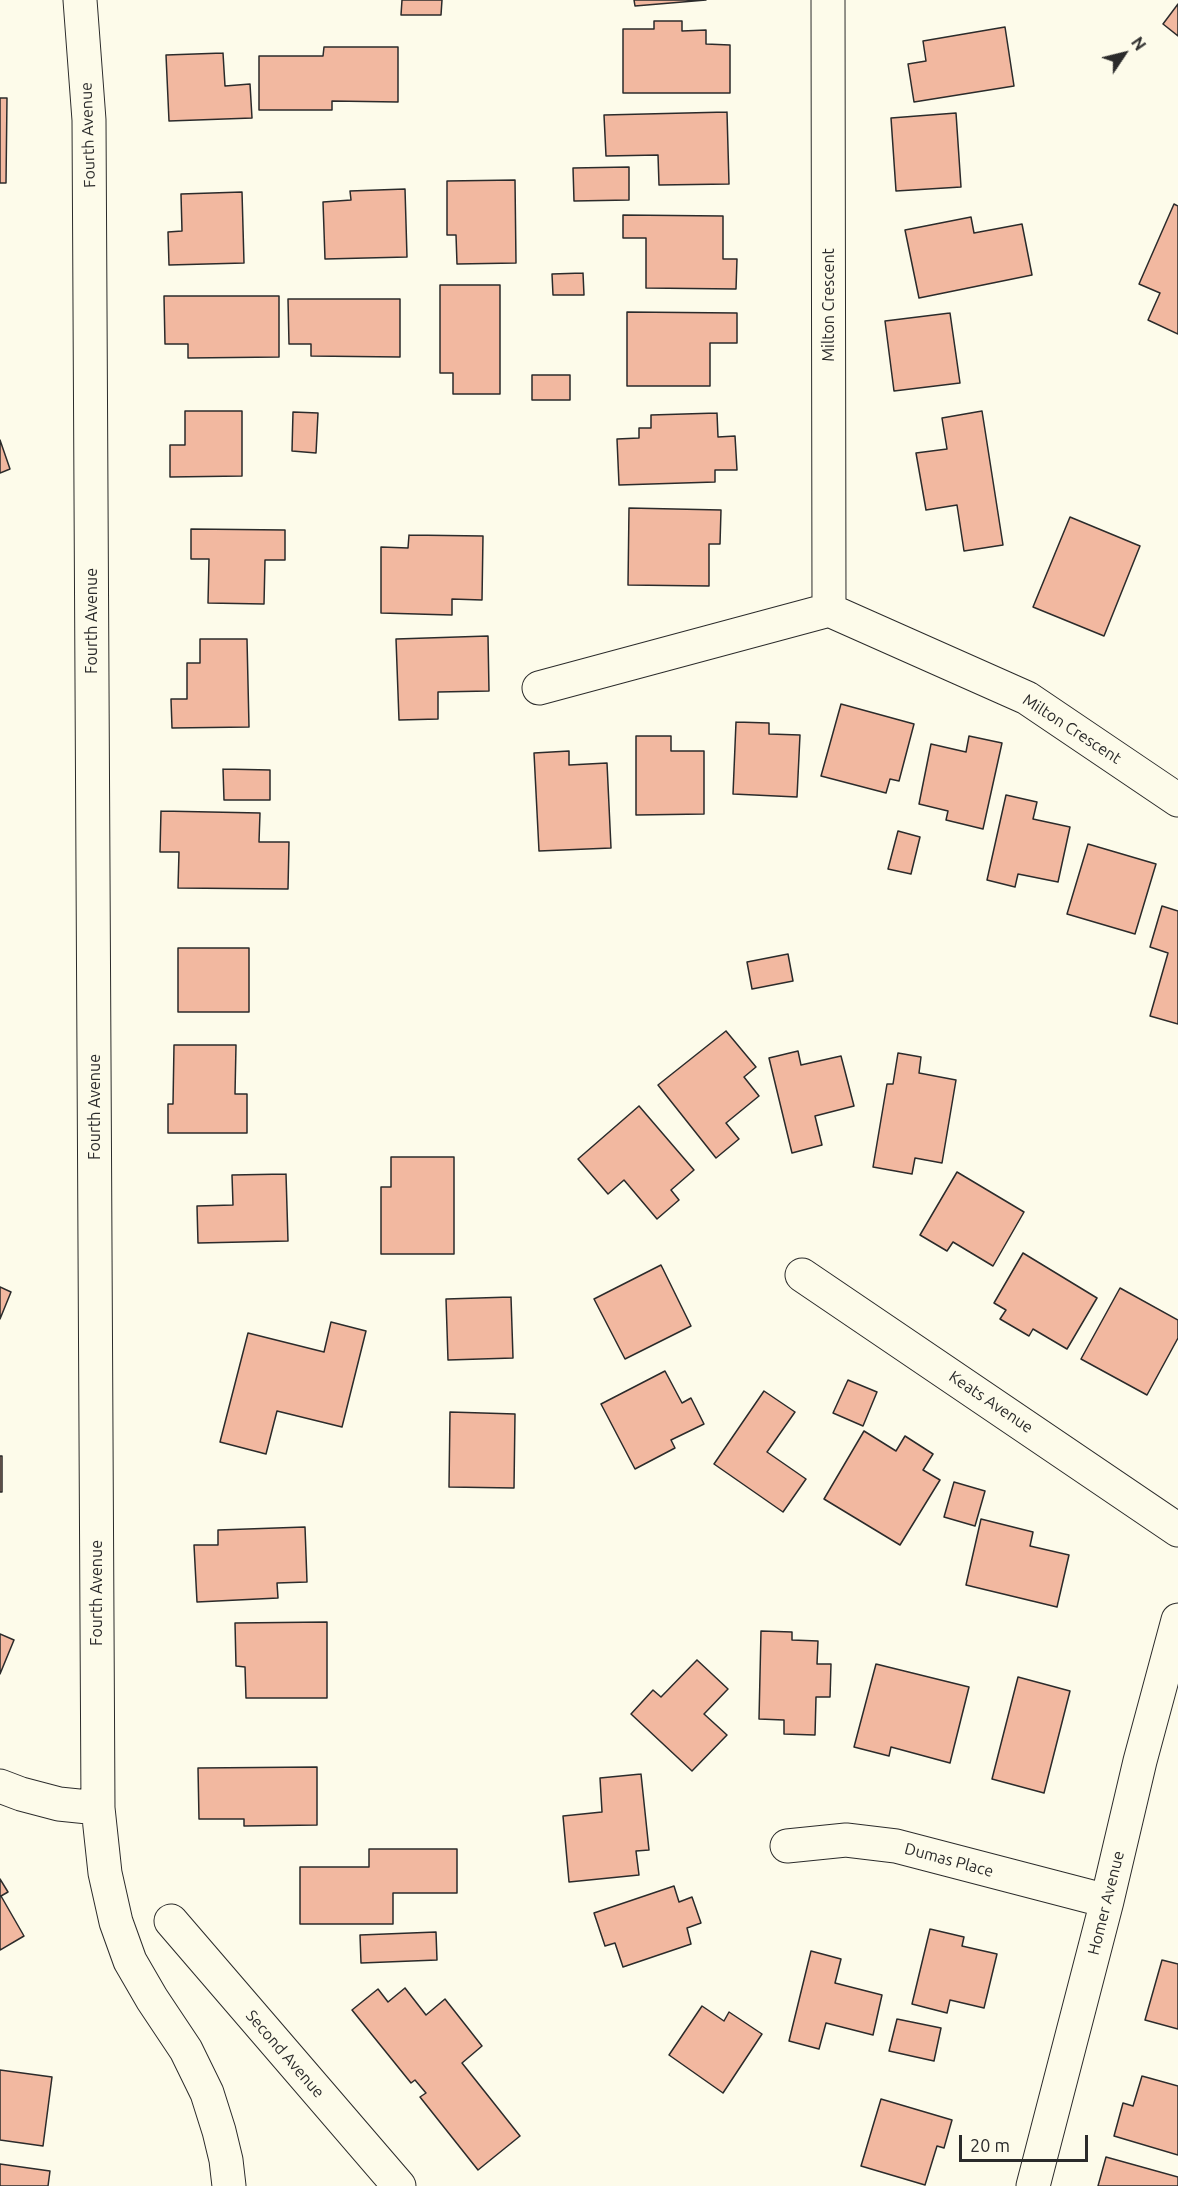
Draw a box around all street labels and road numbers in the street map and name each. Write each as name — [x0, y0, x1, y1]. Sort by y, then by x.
street label: Fourth Avenue — [77, 82, 99, 188]
street label: Milton Crescent — [819, 248, 839, 362]
street label: Fourth Avenue — [82, 568, 102, 674]
street label: Milton Crescent — [1019, 690, 1125, 768]
street label: Fourth Avenue — [85, 1054, 105, 1160]
street label: Keats Avenue — [945, 1367, 1037, 1437]
street label: Fourth Avenue — [87, 1540, 107, 1646]
street label: Dumas Place — [902, 1839, 996, 1881]
street label: Homer Avenue — [1084, 1849, 1128, 1957]
street label: Second Avenue — [242, 2006, 328, 2102]

